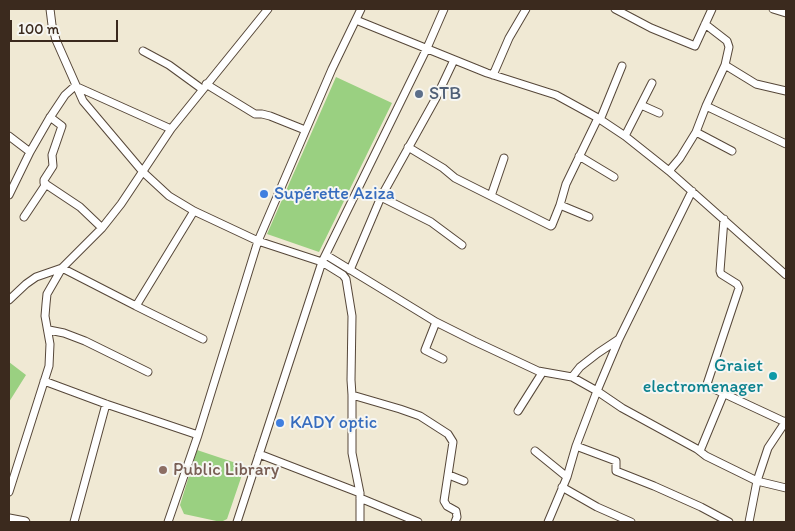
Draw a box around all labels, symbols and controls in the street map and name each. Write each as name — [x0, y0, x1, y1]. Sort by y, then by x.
scale bar — [12, 10, 120, 42]
text: 100 m — [18, 20, 59, 38]
place label: STB — [429, 83, 461, 105]
marker: STB — [413, 88, 425, 100]
place label: Supérette Aziza — [274, 183, 395, 205]
marker: Supérette Aziza — [258, 188, 270, 200]
place label: Graiet electromenager — [643, 355, 763, 398]
marker: Graiet electromenager — [767, 370, 779, 382]
place label: KADY optic — [290, 412, 377, 434]
marker: KADY optic — [274, 417, 286, 429]
place label: Public Library — [173, 459, 279, 481]
marker: Public Library — [157, 464, 169, 476]

